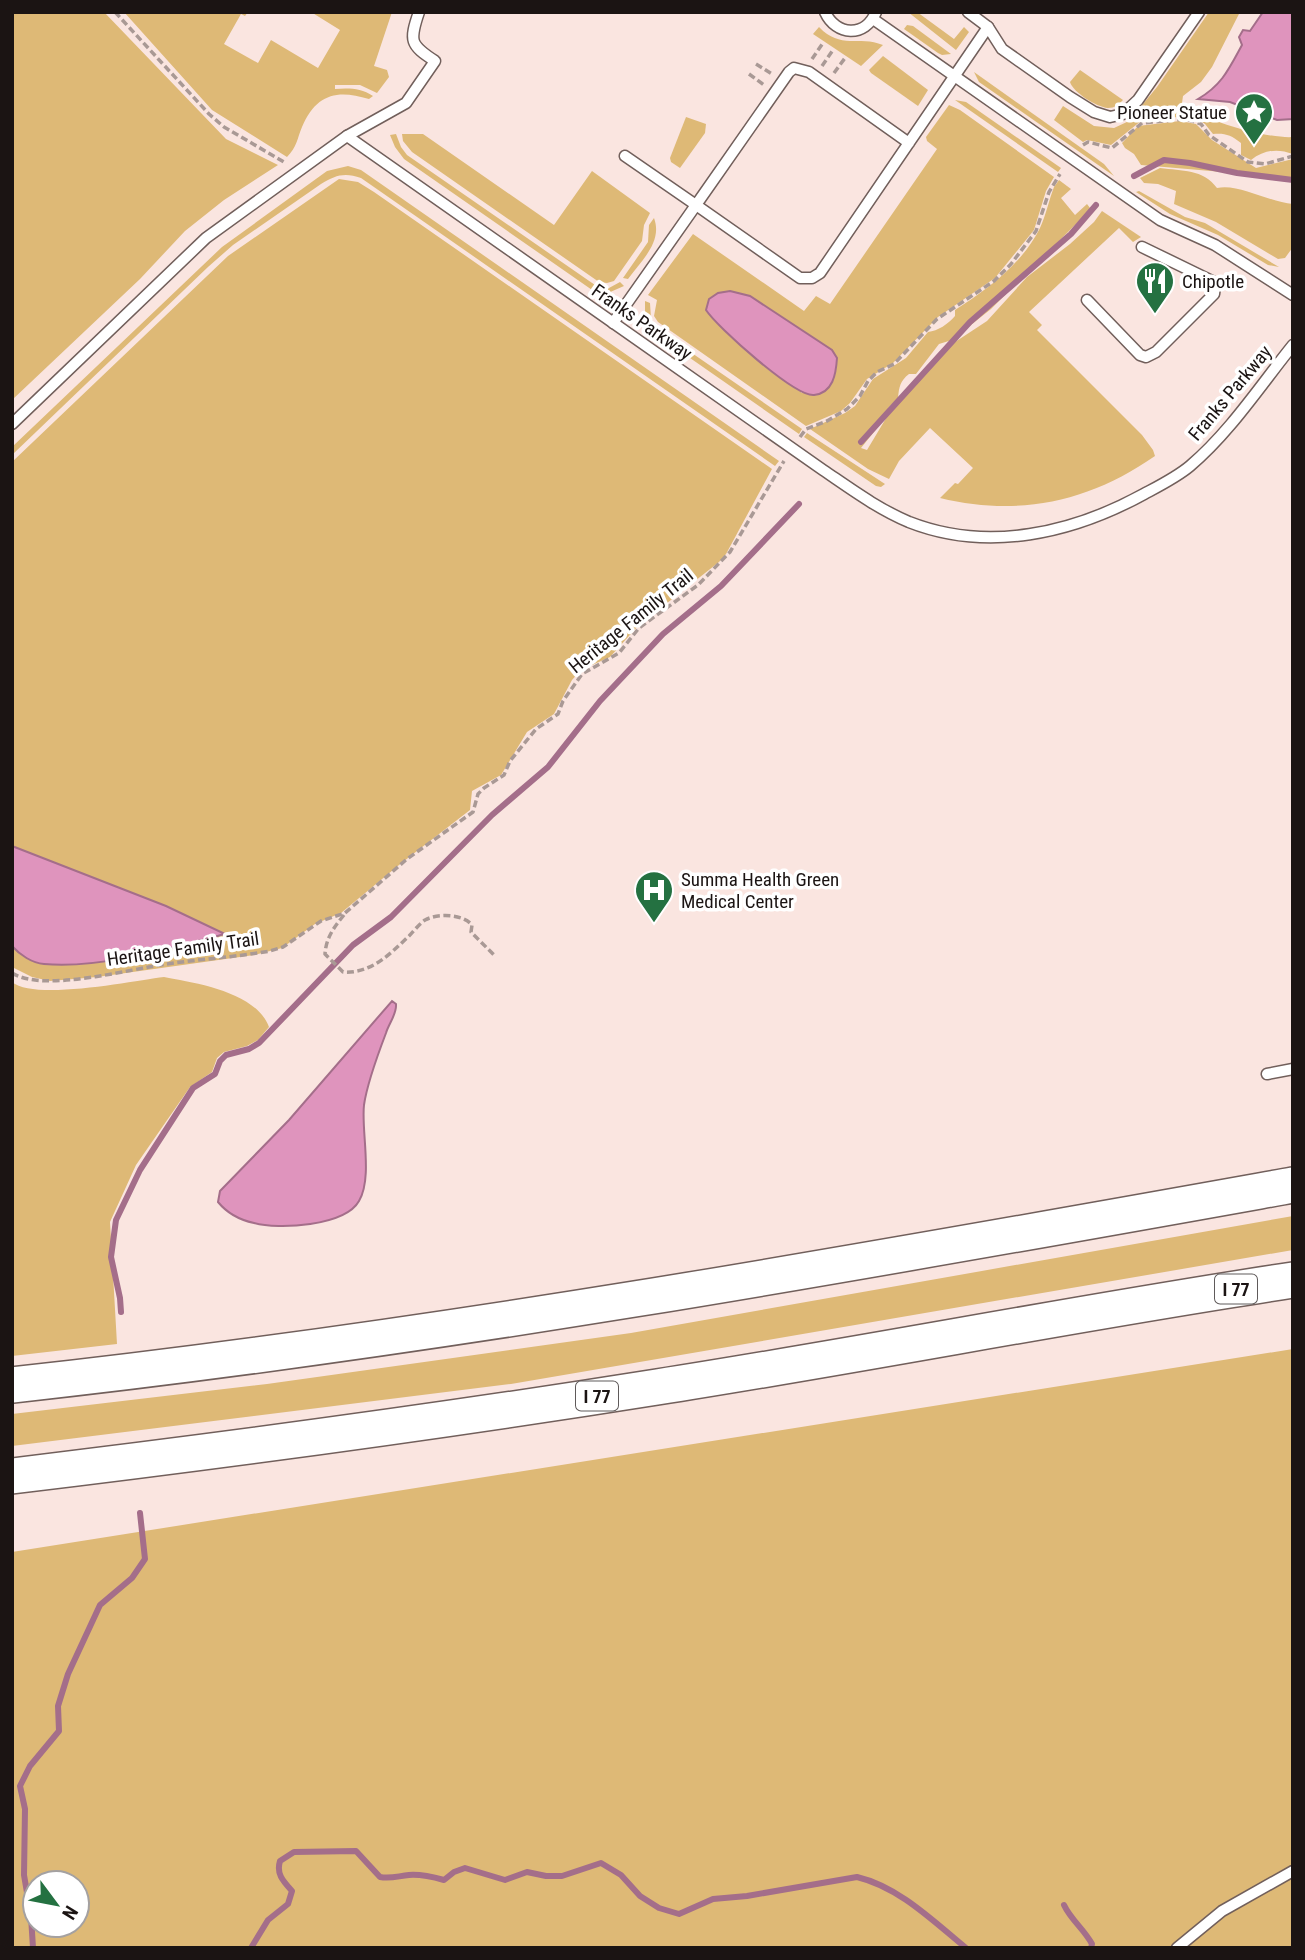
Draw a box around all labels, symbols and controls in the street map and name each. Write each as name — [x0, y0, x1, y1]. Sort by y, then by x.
place icon: Pioneer Statue — [1233, 91, 1275, 146]
place label: Pioneer Statue — [1117, 101, 1227, 124]
restaurant icon: Chipotle — [1134, 260, 1176, 315]
place label: Chipotle — [1182, 270, 1244, 293]
street label: Franks Parkway — [587, 279, 697, 365]
street label: Franks Parkway — [1183, 341, 1277, 445]
street label: Heritage Family Trail — [564, 564, 698, 678]
place label: Summa Health Green Medical Center — [681, 868, 839, 913]
hospital icon: Summa Health Green Medical Center — [633, 869, 675, 924]
street label: Heritage Family Trail — [105, 927, 261, 971]
road number: I 77 — [1215, 1274, 1257, 1304]
road number: I 77 — [576, 1381, 618, 1410]
north arrow — [21, 1869, 91, 1939]
text: N — [57, 1902, 83, 1924]

